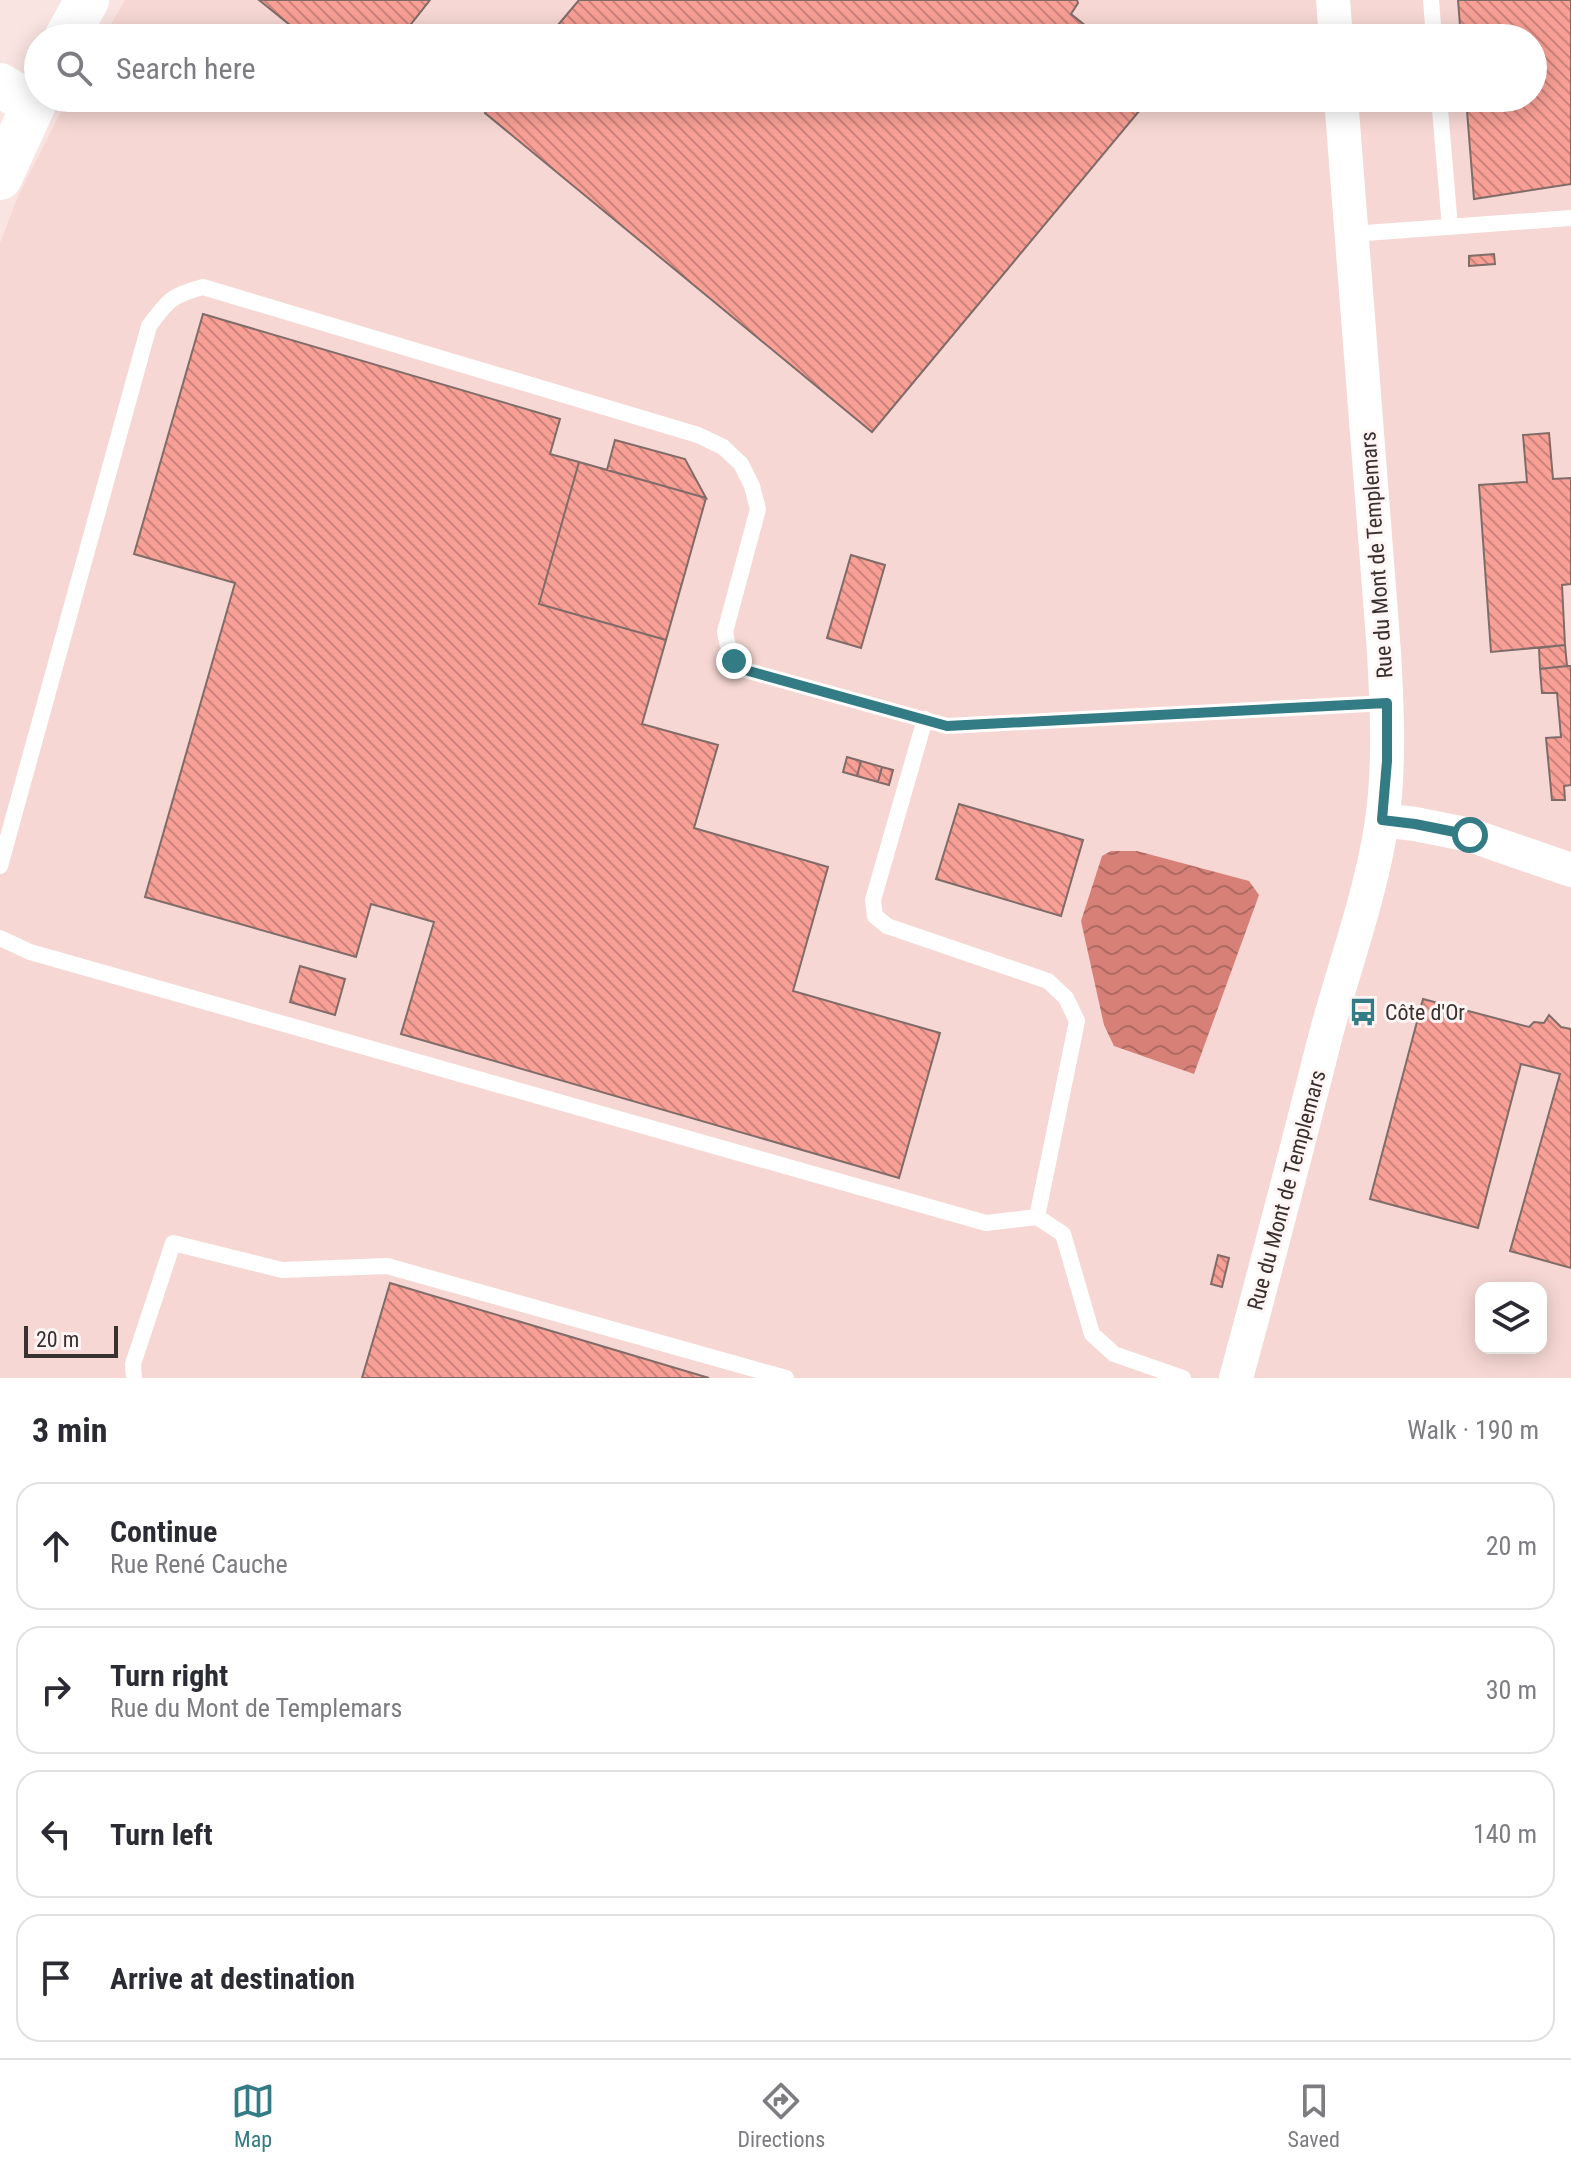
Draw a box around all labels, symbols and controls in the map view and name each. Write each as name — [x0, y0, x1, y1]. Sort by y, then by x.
search box — [24, 24, 1547, 112]
icon: search — [52, 46, 96, 90]
text: Search here — [116, 51, 256, 86]
street label: Rue du Mont de Templemars — [1355, 431, 1398, 679]
route end — [716, 643, 752, 679]
route start — [1452, 817, 1488, 853]
bus stop icon: Côte d'Or — [1348, 997, 1378, 1027]
place label: Côte d'Or — [1385, 1000, 1465, 1025]
street label: Rue du Mont de Templemars — [1242, 1067, 1331, 1313]
map controls — [1475, 1282, 1547, 1354]
button: layers — [1475, 1282, 1547, 1354]
scale bar — [24, 1322, 118, 1358]
text: 20 m — [36, 1327, 79, 1352]
text: 3 min — [32, 1410, 108, 1450]
text: Walk · 190 m — [1407, 1415, 1539, 1445]
text: Continue — [110, 1514, 217, 1549]
icon: ahead — [34, 1524, 78, 1568]
text: 20 m — [1486, 1531, 1537, 1561]
text: Rue René Cauche — [110, 1549, 288, 1579]
text: Turn right — [110, 1658, 228, 1693]
icon: right — [34, 1668, 78, 1712]
text: 30 m — [1486, 1675, 1537, 1705]
text: Rue du Mont de Templemars — [110, 1693, 402, 1723]
icon: left — [34, 1812, 78, 1856]
text: Turn left — [110, 1817, 213, 1852]
text: 140 m — [1473, 1819, 1537, 1849]
icon: arrive — [34, 1956, 78, 2000]
text: Arrive at destination — [110, 1961, 355, 1996]
tab: Map — [231, 2079, 275, 2152]
tab: Directions — [737, 2079, 825, 2152]
tab: Saved — [1288, 2079, 1340, 2152]

